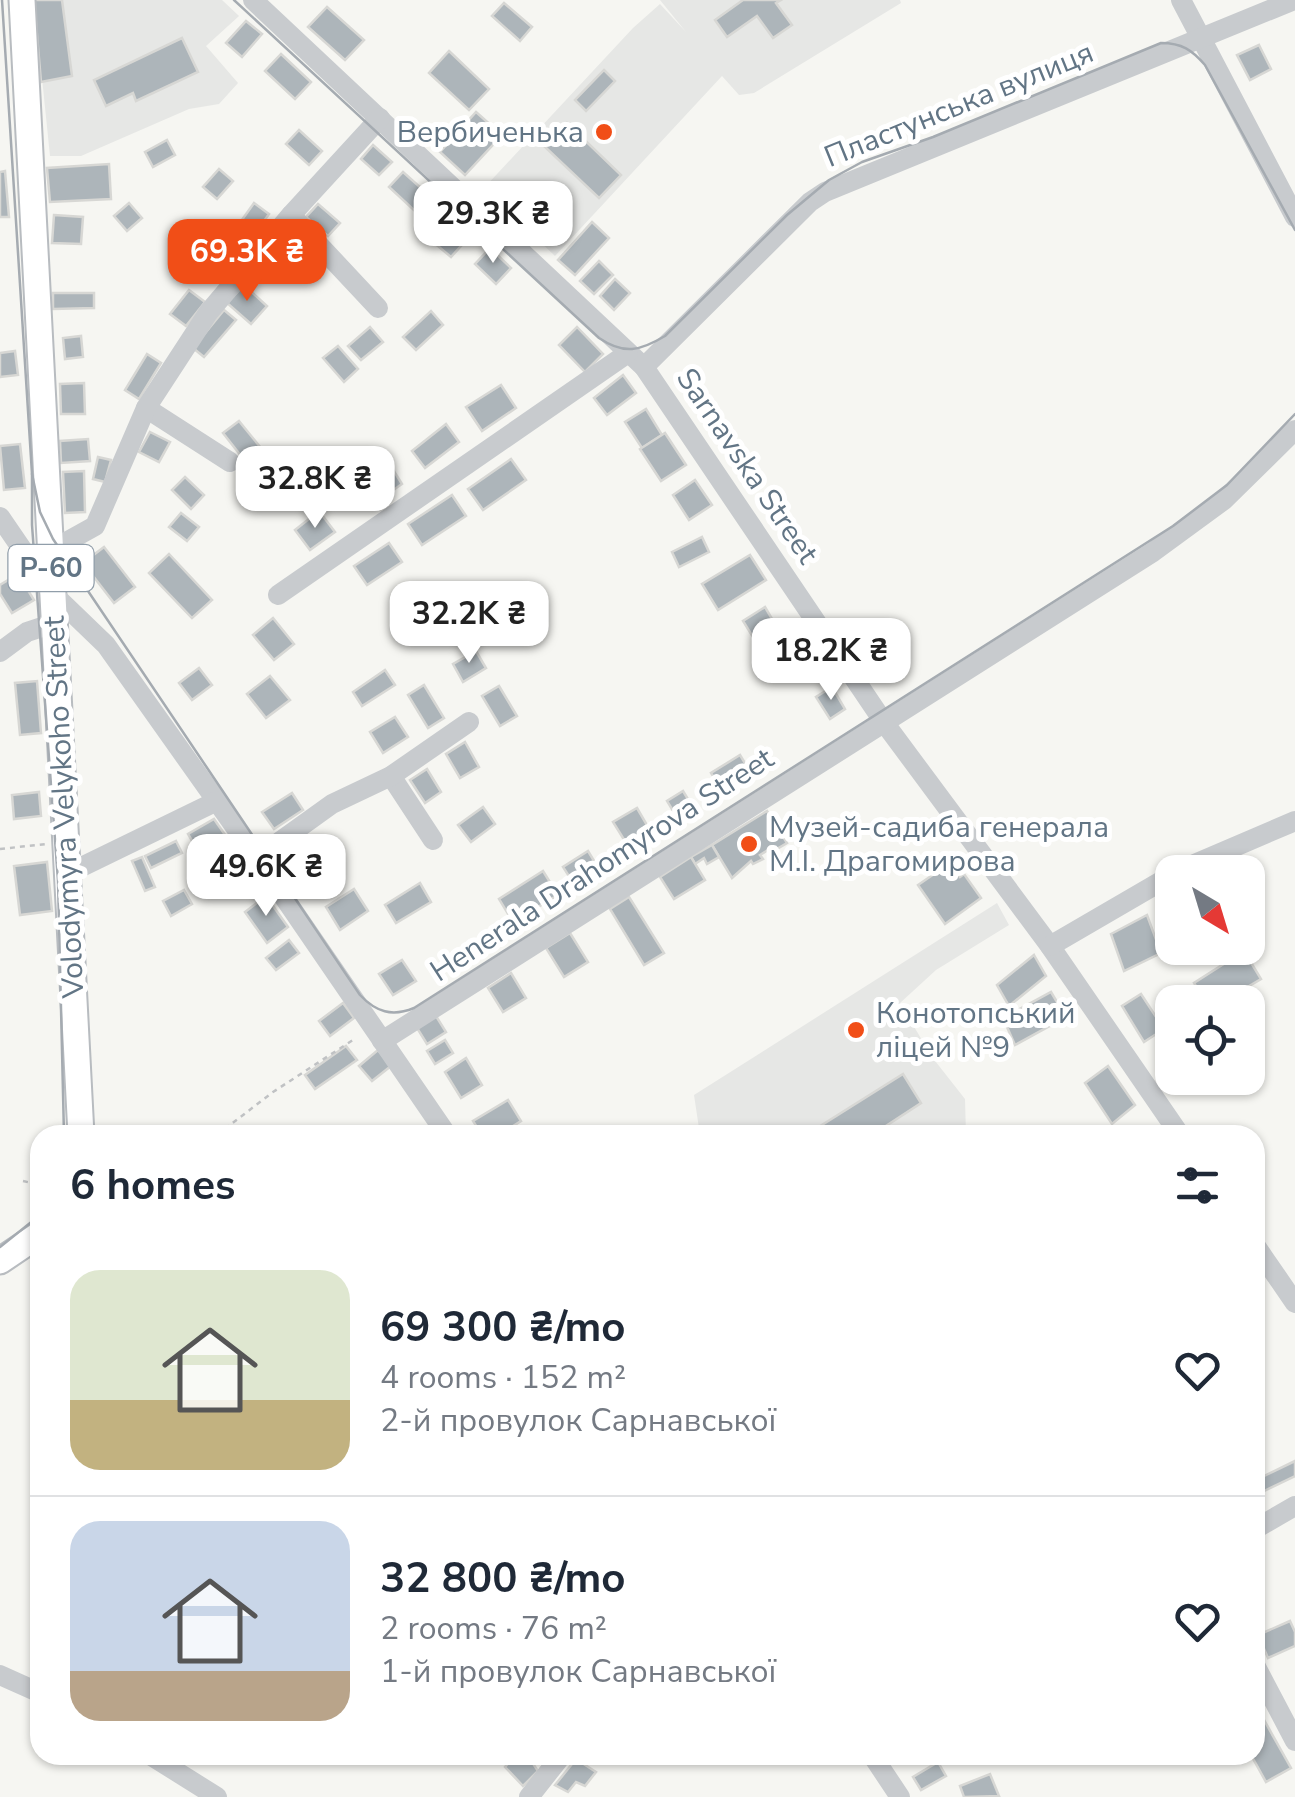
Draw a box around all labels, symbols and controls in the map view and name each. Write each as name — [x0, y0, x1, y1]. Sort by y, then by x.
street label: Пластунська вулиця — [818, 32, 1100, 178]
place label: Вербиченька — [397, 112, 584, 153]
marker: Вербиченька — [593, 121, 615, 143]
pin: 29.3K ₴ — [401, 181, 585, 266]
text: 29.3K ₴ — [436, 192, 550, 235]
pin: 69.3K ₴ — [155, 219, 339, 304]
text: 69.3K ₴ — [190, 230, 304, 273]
street label: Sarnavska Street — [666, 360, 828, 572]
pin: 32.8K ₴ — [223, 446, 407, 531]
text: 32.8K ₴ — [258, 457, 372, 500]
road number: Р-60 — [8, 545, 94, 591]
pin: 32.2K ₴ — [377, 581, 561, 666]
text: 32.2K ₴ — [412, 592, 526, 635]
street label: Volodymyra Velykoho Street — [33, 614, 95, 1000]
pin: 18.2K ₴ — [739, 618, 923, 703]
text: 18.2K ₴ — [774, 629, 888, 672]
street label: Henerala Drahomyrova Street — [422, 738, 782, 992]
place label: Музей-садиба генерала М.І. Драгомирова — [769, 807, 1109, 882]
marker: Музей-садиба генерала М.І. Драгомирова — [738, 833, 760, 855]
pin: 49.6K ₴ — [174, 834, 358, 919]
text: 49.6K ₴ — [209, 845, 323, 888]
north arrow — [1155, 855, 1265, 965]
map controls — [1155, 855, 1265, 1095]
button: locate — [1155, 985, 1265, 1095]
place label: Конотопський ліцей №9 — [876, 993, 1076, 1068]
marker: Конотопський ліцей №9 — [845, 1019, 867, 1041]
text: 6 homes — [70, 1157, 235, 1214]
icon: filters — [1170, 1158, 1225, 1213]
text: 69 300 ₴/mo — [380, 1299, 626, 1356]
icon: home — [150, 1310, 270, 1430]
icon: heart — [1170, 1343, 1225, 1398]
text: 4 rooms · 152 m² — [380, 1356, 626, 1399]
text: 2-й провулок Сарнавської — [380, 1399, 776, 1442]
text: 32 800 ₴/mo — [380, 1550, 626, 1607]
icon: home — [150, 1561, 270, 1681]
icon: heart — [1170, 1594, 1225, 1649]
text: 2 rooms · 76 m² — [380, 1607, 607, 1650]
text: 1-й провулок Сарнавської — [380, 1650, 776, 1693]

